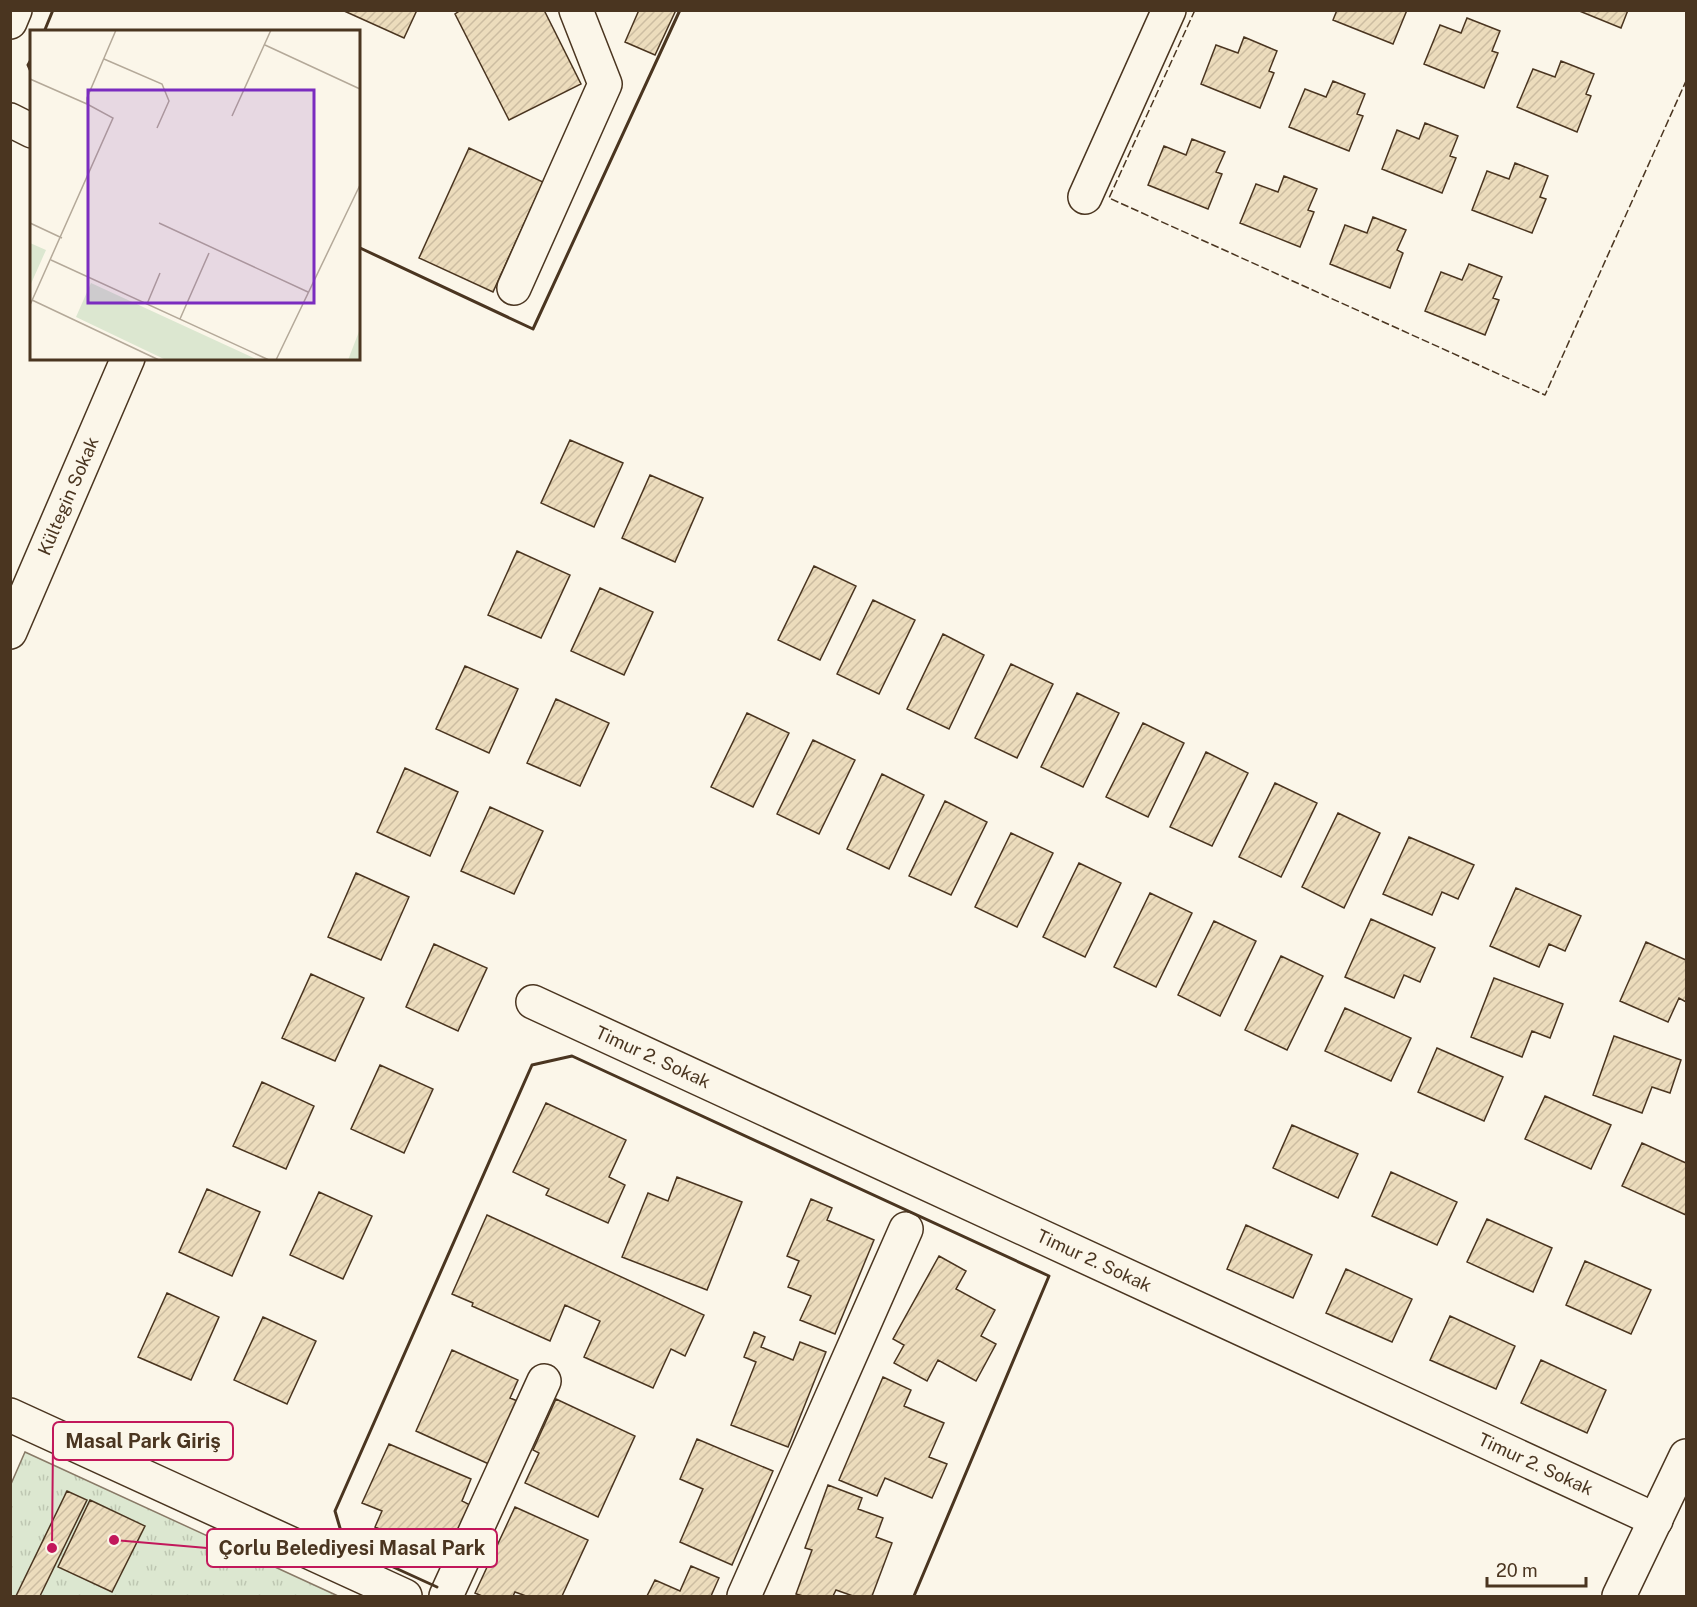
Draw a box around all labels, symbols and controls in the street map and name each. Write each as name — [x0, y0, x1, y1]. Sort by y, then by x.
inset map — [30, 30, 360, 360]
street label: Kültegin Sokak — [33, 434, 103, 558]
street label: Timur 2. Sokak — [592, 1021, 714, 1092]
street label: Timur 2. Sokak — [1034, 1225, 1155, 1296]
callout: Masal Park Giriş — [53, 1422, 233, 1460]
street label: Timur 2. Sokak — [1475, 1428, 1596, 1499]
text: Masal Park Giriş — [65, 1429, 221, 1453]
callout: Çorlu Belediyesi Masal Park — [207, 1529, 497, 1567]
text: Çorlu Belediyesi Masal Park — [219, 1536, 486, 1560]
scale bar — [1487, 1550, 1586, 1588]
text: 20 m — [1496, 1560, 1538, 1581]

